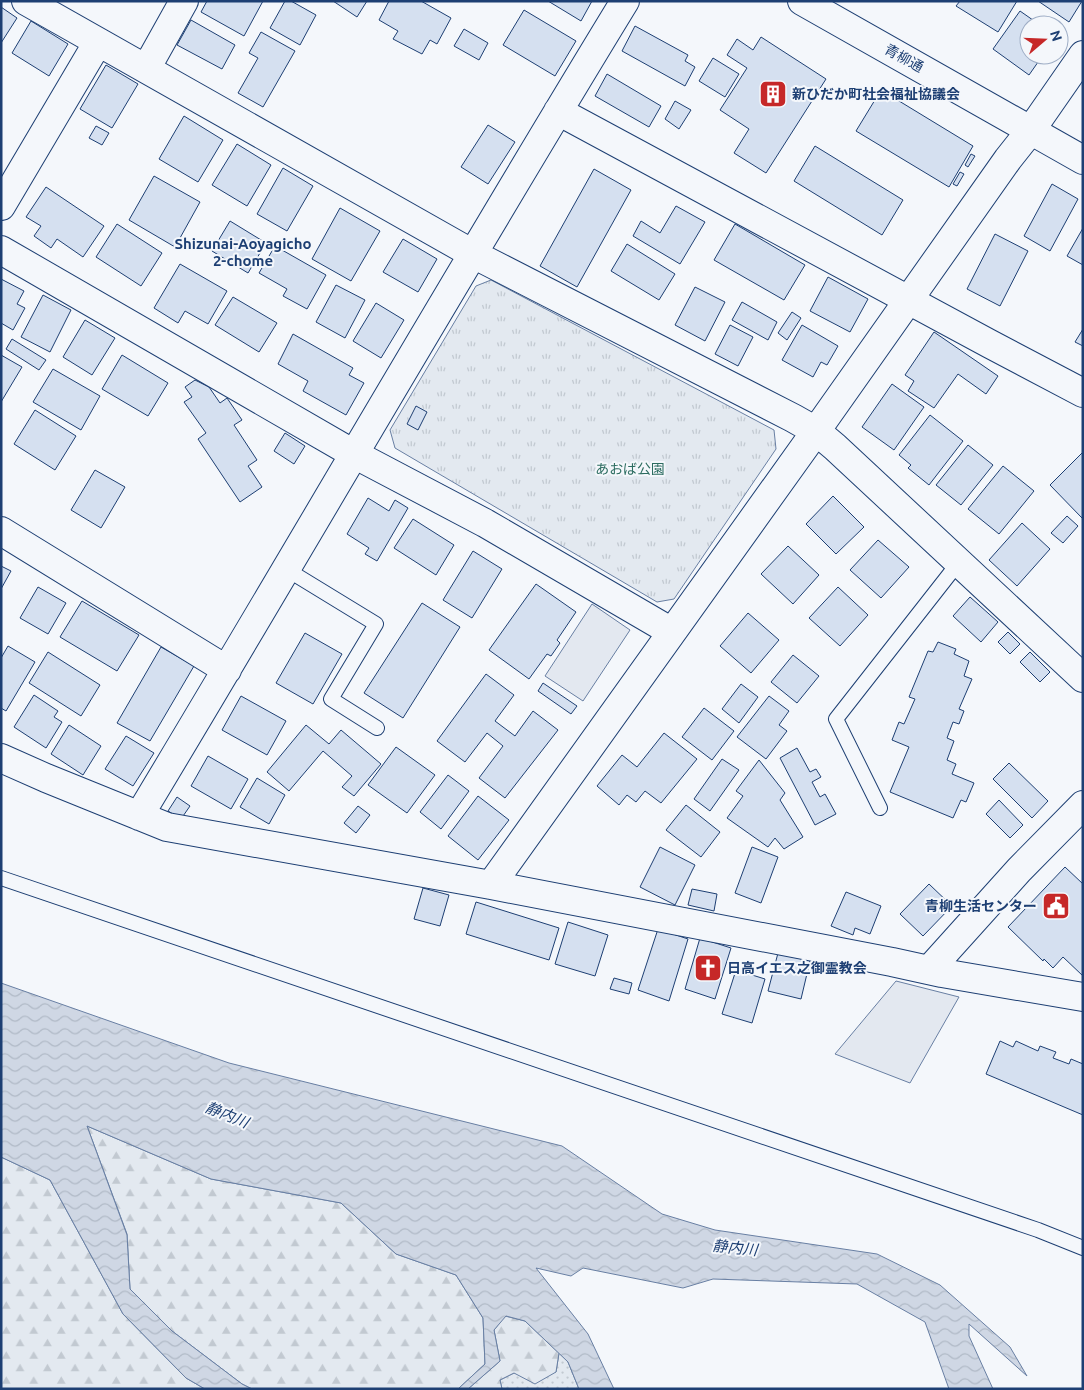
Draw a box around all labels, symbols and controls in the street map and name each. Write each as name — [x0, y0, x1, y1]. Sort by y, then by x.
north arrow — [1019, 15, 1069, 65]
text: N — [1047, 28, 1066, 43]
street label: 青柳通 — [882, 41, 926, 75]
building icon: 新ひだか町社会福祉協議会 — [758, 79, 788, 109]
place label: 新ひだか町社会福祉協議会 — [792, 86, 960, 102]
district label: Shizunai-Aoyagicho 2-chome — [174, 235, 312, 269]
park label: あおば公園 — [595, 461, 665, 477]
public building icon: 青柳生活センター — [1041, 891, 1071, 921]
place label: 青柳生活センター — [925, 898, 1037, 914]
church icon: 日高イエス之御霊教会 — [693, 953, 723, 983]
place label: 日高イエス之御霊教会 — [727, 960, 867, 976]
water label: 静内川 — [203, 1098, 253, 1132]
water label: 静内川 — [712, 1237, 760, 1259]

